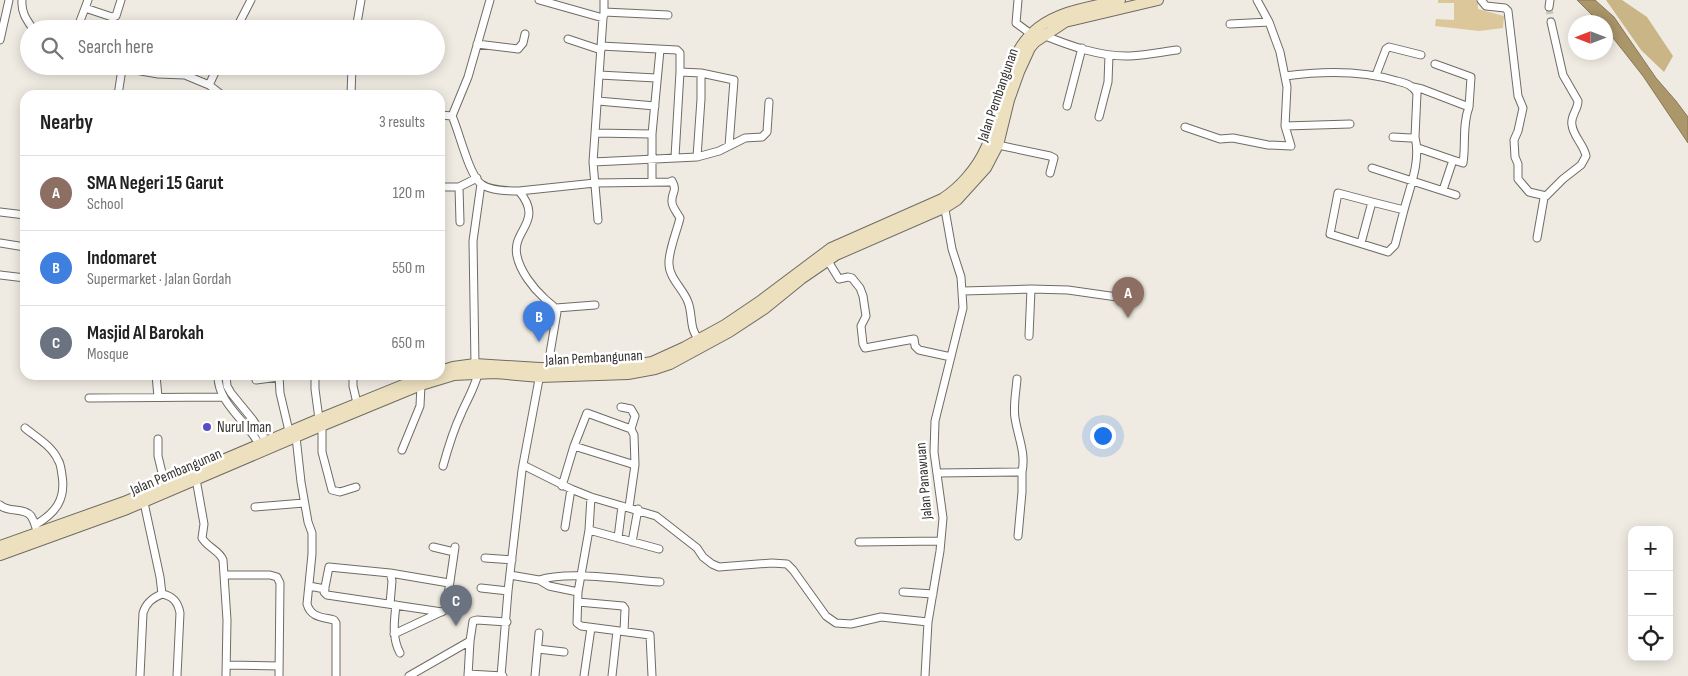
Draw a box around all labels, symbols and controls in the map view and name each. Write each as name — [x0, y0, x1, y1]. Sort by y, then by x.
north arrow — [1568, 15, 1613, 60]
search box — [20, 20, 445, 75]
icon: search — [38, 34, 66, 62]
text: Search here — [78, 36, 154, 59]
street label: Jalan Pembangunan — [973, 46, 1023, 145]
text: Nearby — [40, 110, 93, 135]
text: 3 results — [379, 113, 425, 132]
text: SMA Negeri 15 Garut — [87, 172, 223, 195]
text: A — [52, 184, 60, 203]
text: 120 m — [393, 184, 425, 203]
text: School — [87, 195, 123, 214]
text: Indomaret — [87, 247, 157, 270]
text: B — [52, 259, 60, 278]
text: 550 m — [392, 259, 425, 278]
text: Supermarket · Jalan Gordah — [87, 270, 231, 289]
pin: A — [1112, 277, 1144, 318]
pin: B — [523, 301, 555, 342]
text: Masjid Al Barokah — [87, 322, 204, 345]
text: C — [52, 334, 60, 353]
text: 650 m — [392, 334, 425, 353]
text: Mosque — [87, 345, 129, 364]
street label: Jalan Pembangunan — [544, 346, 643, 370]
place label: Nurul Iman — [217, 418, 272, 437]
marker: Nurul Iman — [201, 421, 213, 433]
your location — [1090, 423, 1116, 449]
street label: Jalan Panawuan — [911, 442, 937, 521]
street label: Jalan Pembangunan — [126, 444, 225, 500]
map controls — [1628, 526, 1673, 661]
button: + — [1628, 526, 1673, 571]
button: − — [1628, 571, 1673, 616]
pin: C — [440, 585, 472, 626]
button: locate — [1628, 616, 1673, 661]

